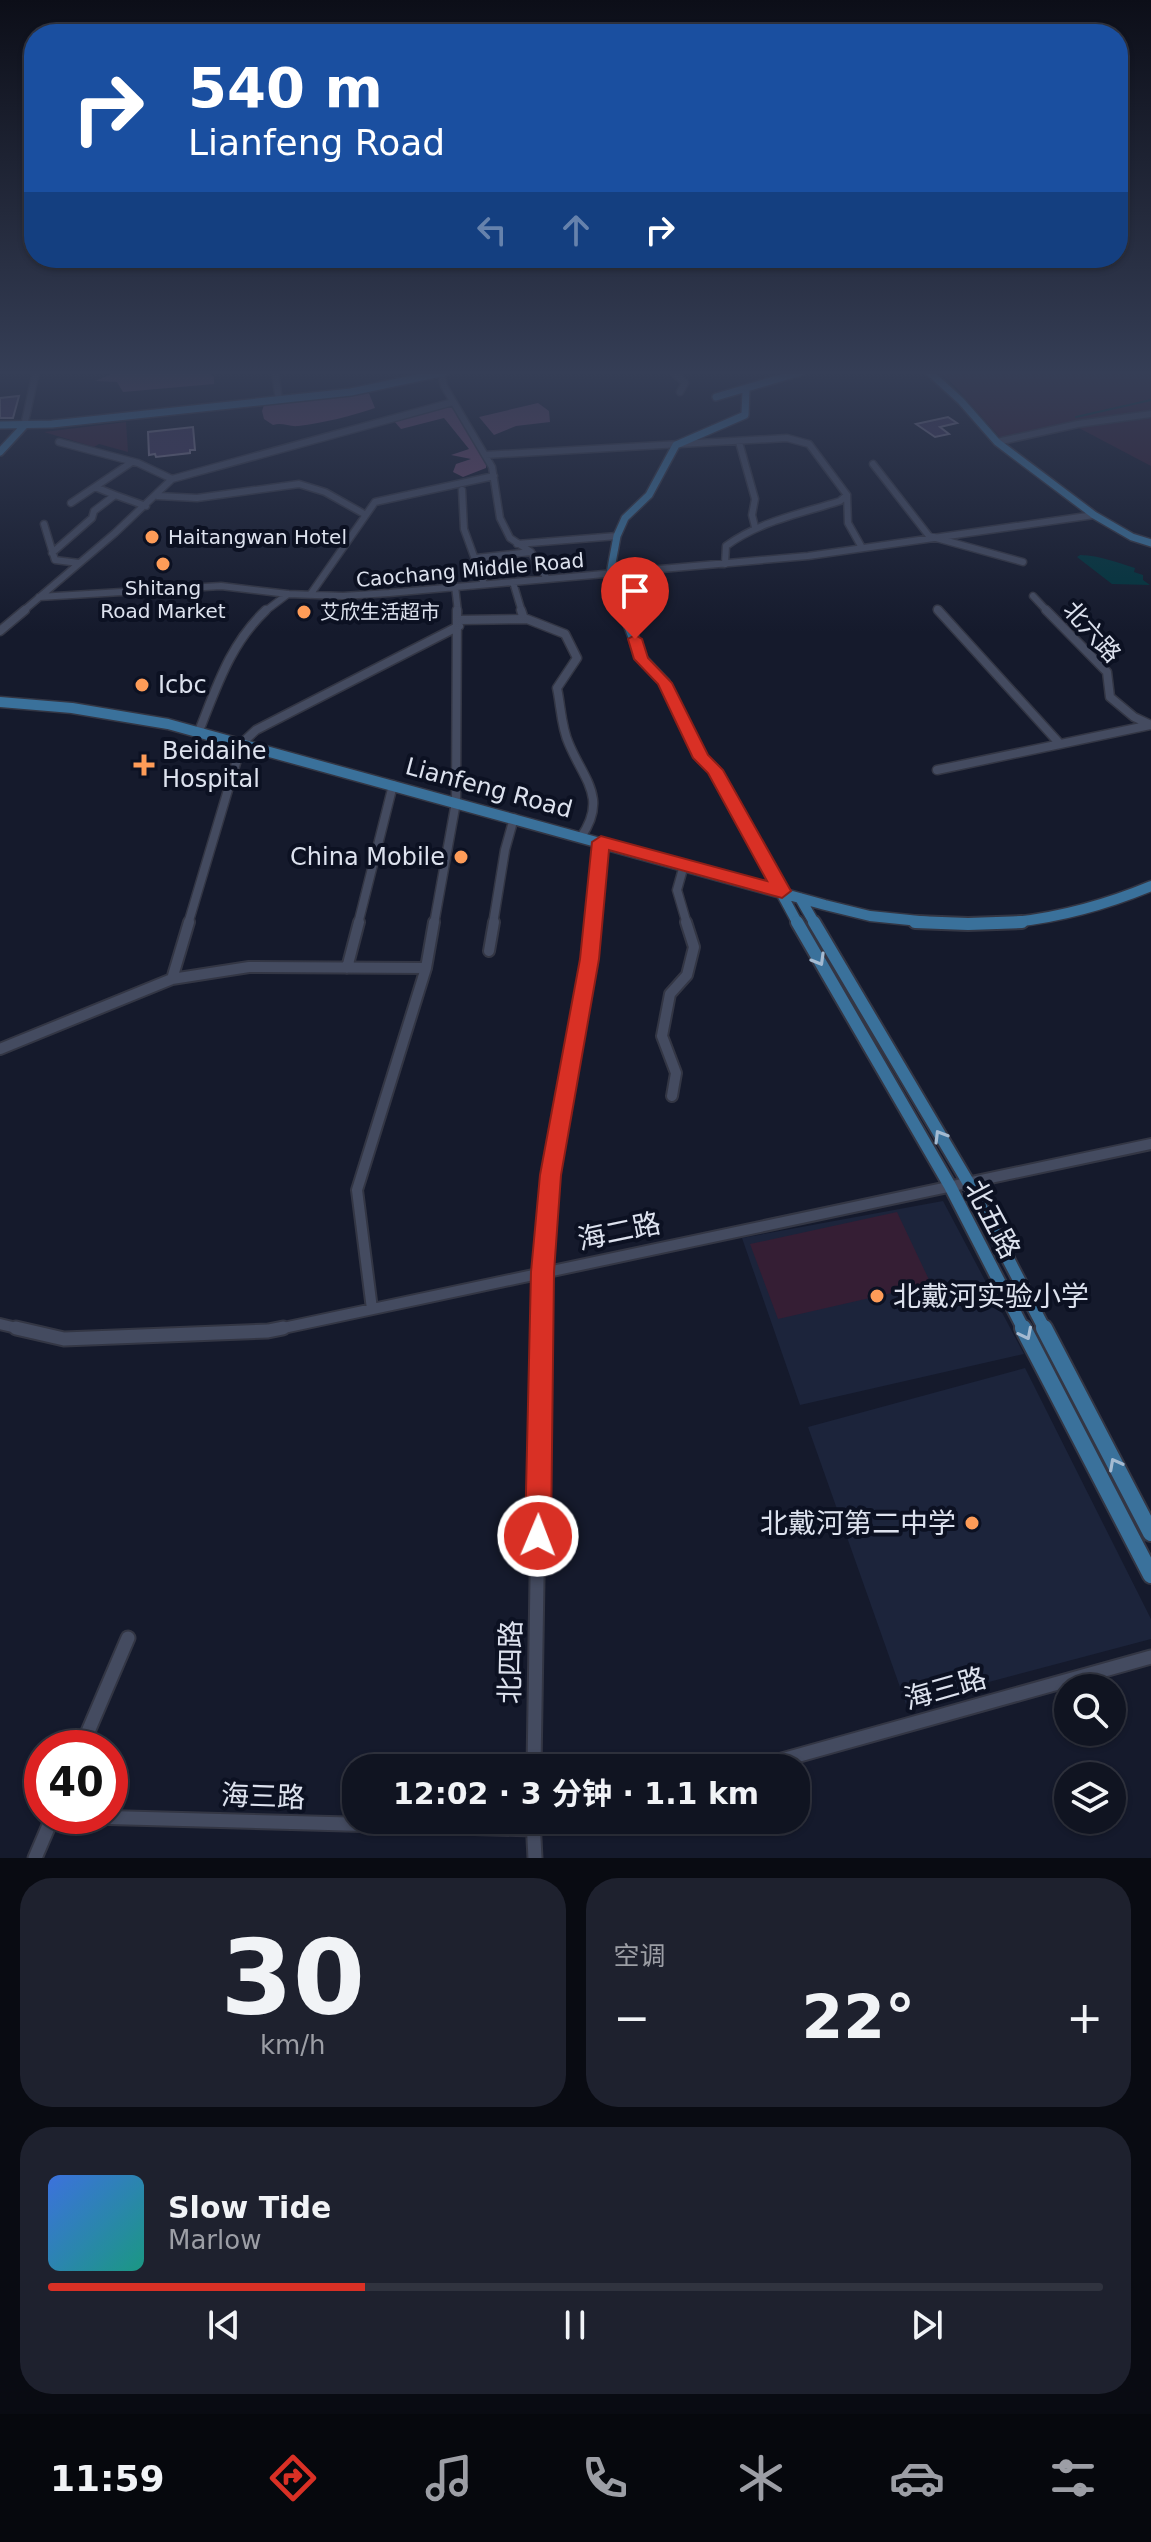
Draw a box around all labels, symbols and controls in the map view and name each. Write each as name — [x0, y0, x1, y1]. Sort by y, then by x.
text: 540 m — [188, 55, 383, 120]
icon: right — [56, 56, 160, 160]
text: Lianfeng Road — [188, 122, 445, 163]
icon: left — [470, 208, 514, 252]
icon: ahead — [554, 208, 598, 252]
icon: right — [638, 208, 682, 252]
place label: Haitangwan Hotel — [168, 525, 347, 549]
marker: Haitangwan Hotel — [143, 528, 161, 546]
street label: Caochang Middle Road — [355, 548, 585, 592]
marker: Shitang Road Market — [154, 555, 172, 573]
pin — [601, 557, 669, 639]
icon: arrive — [613, 569, 657, 613]
place label: Shitang Road Market — [100, 576, 226, 623]
street label: 北六路 — [1058, 596, 1126, 668]
place label: 艾欣生活超市 — [320, 600, 440, 624]
marker: 艾欣生活超市 — [295, 603, 313, 621]
place label: Icbc — [158, 671, 207, 699]
marker: Icbc — [133, 676, 151, 694]
place label: Beidaihe Hospital — [162, 737, 266, 793]
street label: Lianfeng Road — [403, 752, 575, 824]
marker: Beidaihe Hospital — [133, 754, 155, 776]
place label: China Mobile — [290, 843, 445, 871]
marker: China Mobile — [452, 848, 470, 866]
one-way arrow — [809, 951, 825, 966]
one-way arrow — [934, 1130, 950, 1145]
street label: 北五路 — [958, 1174, 1027, 1264]
street label: 海二路 — [575, 1207, 664, 1256]
place label: 北戴河实验小学 — [893, 1280, 1089, 1313]
marker: 北戴河实验小学 — [868, 1287, 886, 1305]
one-way arrow — [1017, 1326, 1032, 1341]
one-way arrow — [1109, 1457, 1124, 1472]
position arrow — [496, 1494, 580, 1578]
place label: 北戴河第二中学 — [760, 1507, 956, 1540]
marker: 北戴河第二中学 — [963, 1514, 981, 1532]
street label: 北四路 — [493, 1620, 528, 1704]
street label: 海三路 — [900, 1661, 990, 1716]
map controls — [1054, 1674, 1126, 1834]
button: search — [1054, 1674, 1126, 1746]
speed limit sign: 40 — [24, 1730, 128, 1834]
button: layers — [1054, 1762, 1126, 1834]
text: 12:02 · 3 分钟 · 1.1 km — [393, 1776, 759, 1811]
street label: 海三路 — [220, 1779, 306, 1814]
text: 30 — [220, 1917, 365, 2039]
text: 空调 — [614, 1941, 666, 1971]
text: 22° — [802, 1982, 915, 2052]
text: − — [614, 1992, 650, 2043]
text: + — [1066, 1992, 1103, 2043]
text: km/h — [260, 2030, 326, 2060]
text: Slow Tide — [168, 2190, 331, 2225]
text: Marlow — [168, 2225, 261, 2255]
icon: previous — [202, 2303, 246, 2347]
icon: pause — [553, 2303, 597, 2347]
icon: next — [905, 2303, 949, 2347]
icon: directions — [265, 2450, 321, 2506]
icon: music — [421, 2450, 477, 2506]
icon: phone — [577, 2450, 633, 2506]
icon: climate — [733, 2450, 789, 2506]
icon: car — [889, 2450, 945, 2506]
icon: filters — [1045, 2450, 1101, 2506]
text: 11:59 — [50, 2458, 165, 2499]

